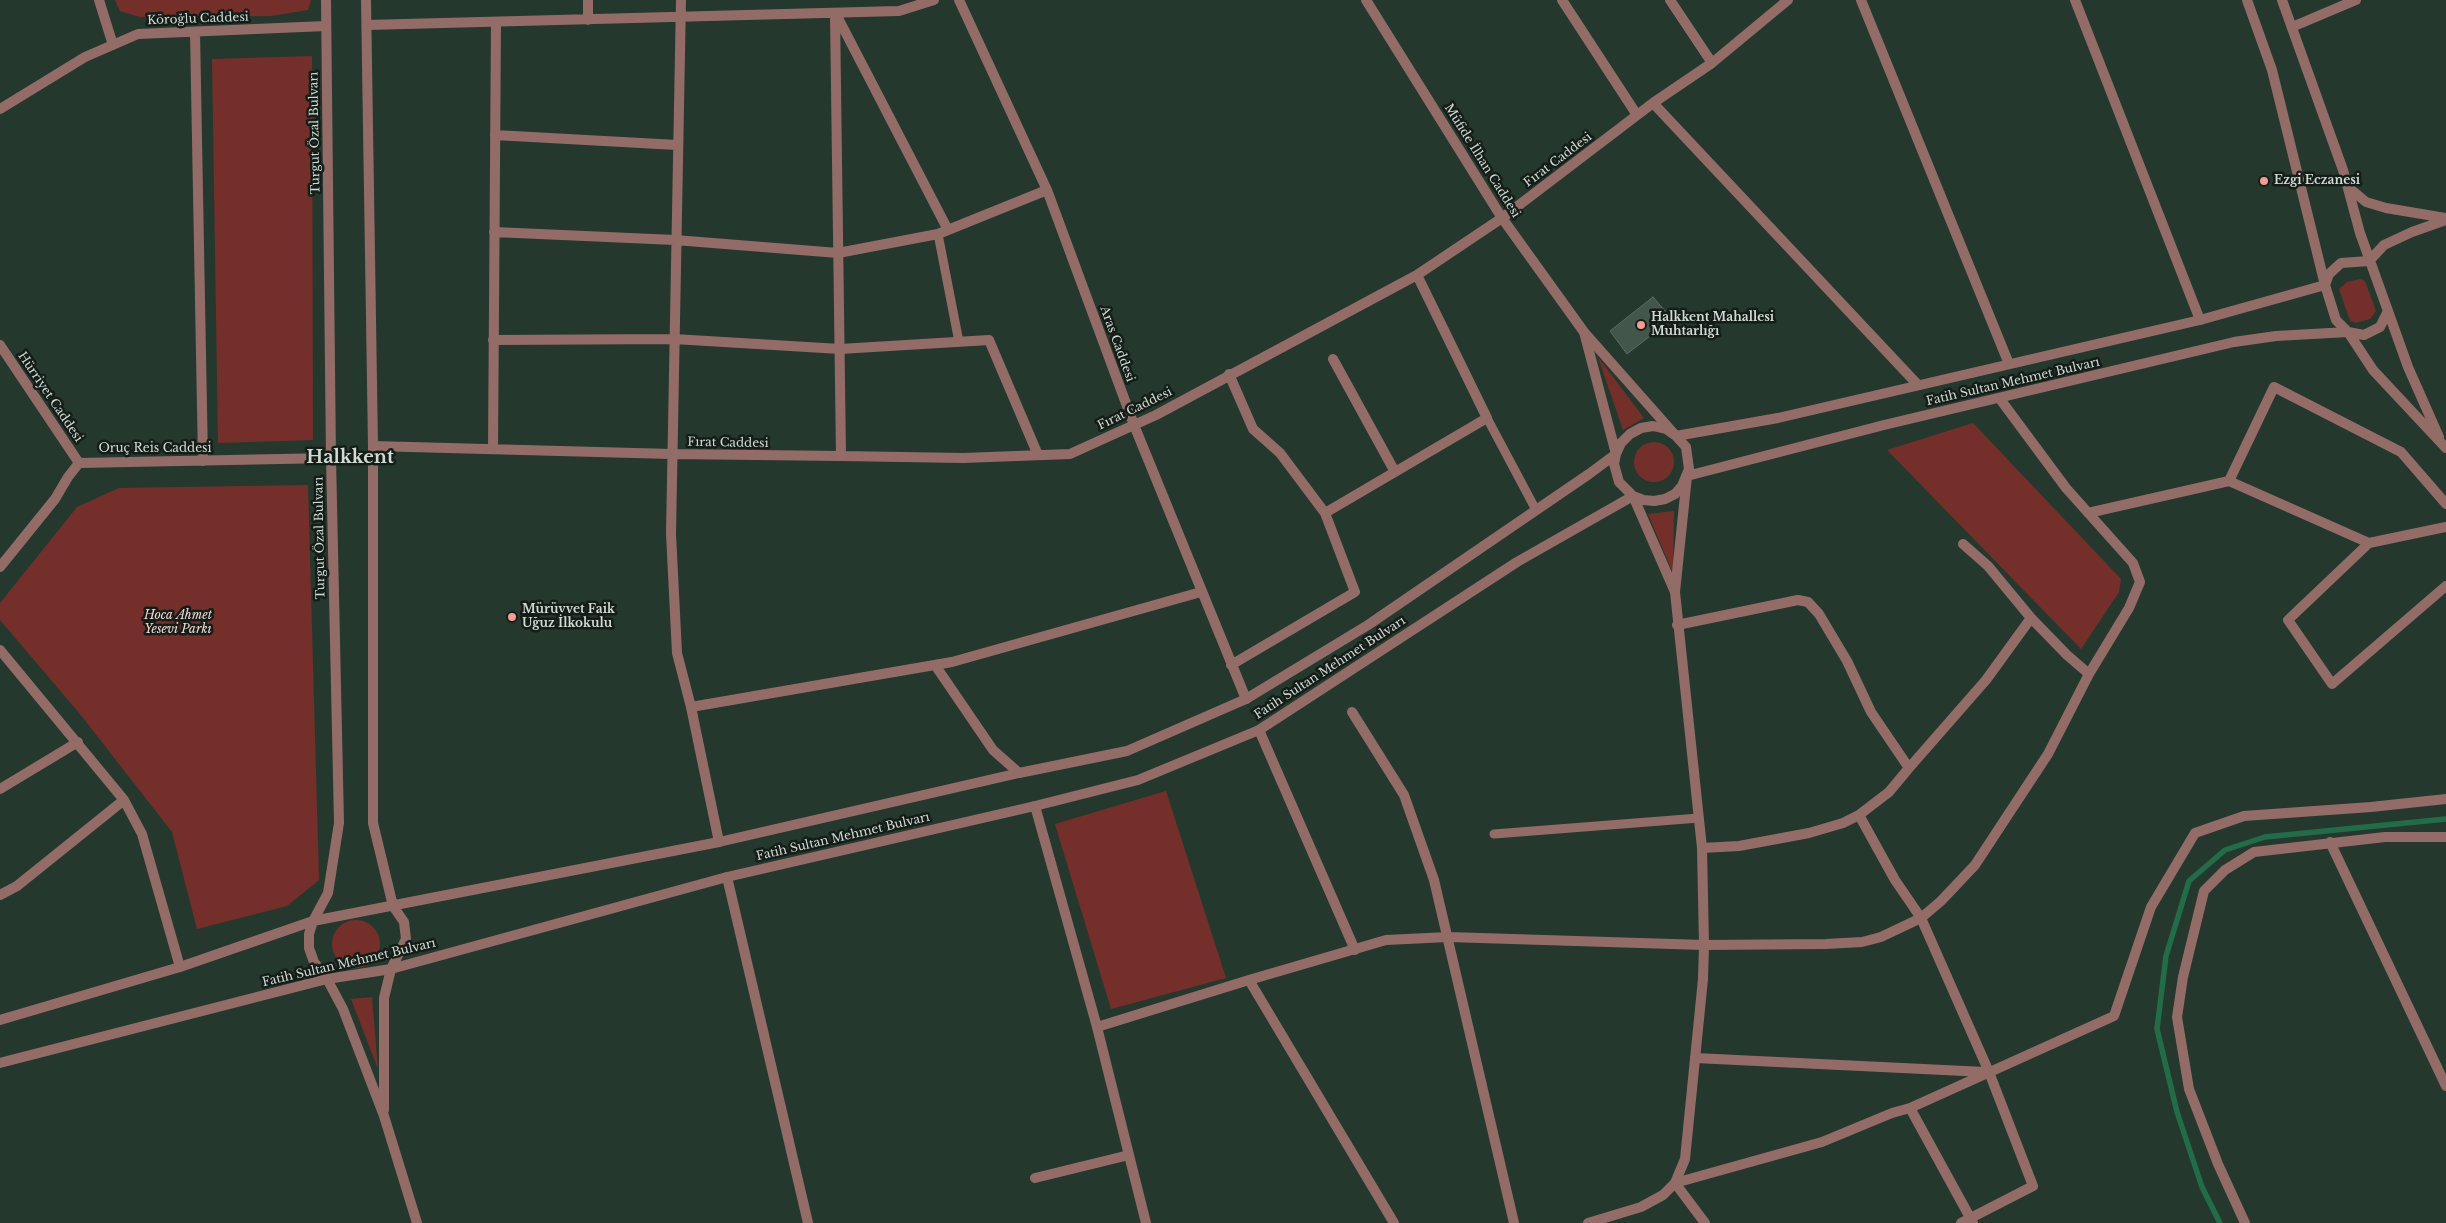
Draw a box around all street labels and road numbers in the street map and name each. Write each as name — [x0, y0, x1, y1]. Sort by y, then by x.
street label: Köroğlu Caddesi — [147, 10, 249, 28]
street label: Turgut Özal Bulvarı — [307, 72, 323, 194]
street label: Müfide İlhan Caddesi — [1441, 101, 1523, 221]
street label: Fırat Caddesi — [1521, 130, 1595, 190]
street label: Aras Caddesi — [1097, 304, 1137, 384]
street label: Hürriyet Caddesi — [15, 349, 85, 445]
street label: Fatih Sultan Mehmet Bulvarı — [1925, 355, 2101, 409]
street label: Fırat Caddesi — [1095, 385, 1175, 433]
street label: Fırat Caddesi — [687, 435, 769, 451]
street label: Oruç Reis Caddesi — [98, 442, 212, 456]
street label: Turgut Özal Bulvarı — [312, 477, 328, 599]
street label: Fatih Sultan Mehmet Bulvarı — [1252, 614, 1408, 722]
street label: Fatih Sultan Mehmet Bulvarı — [755, 810, 931, 864]
street label: Fatih Sultan Mehmet Bulvarı — [261, 936, 437, 990]

